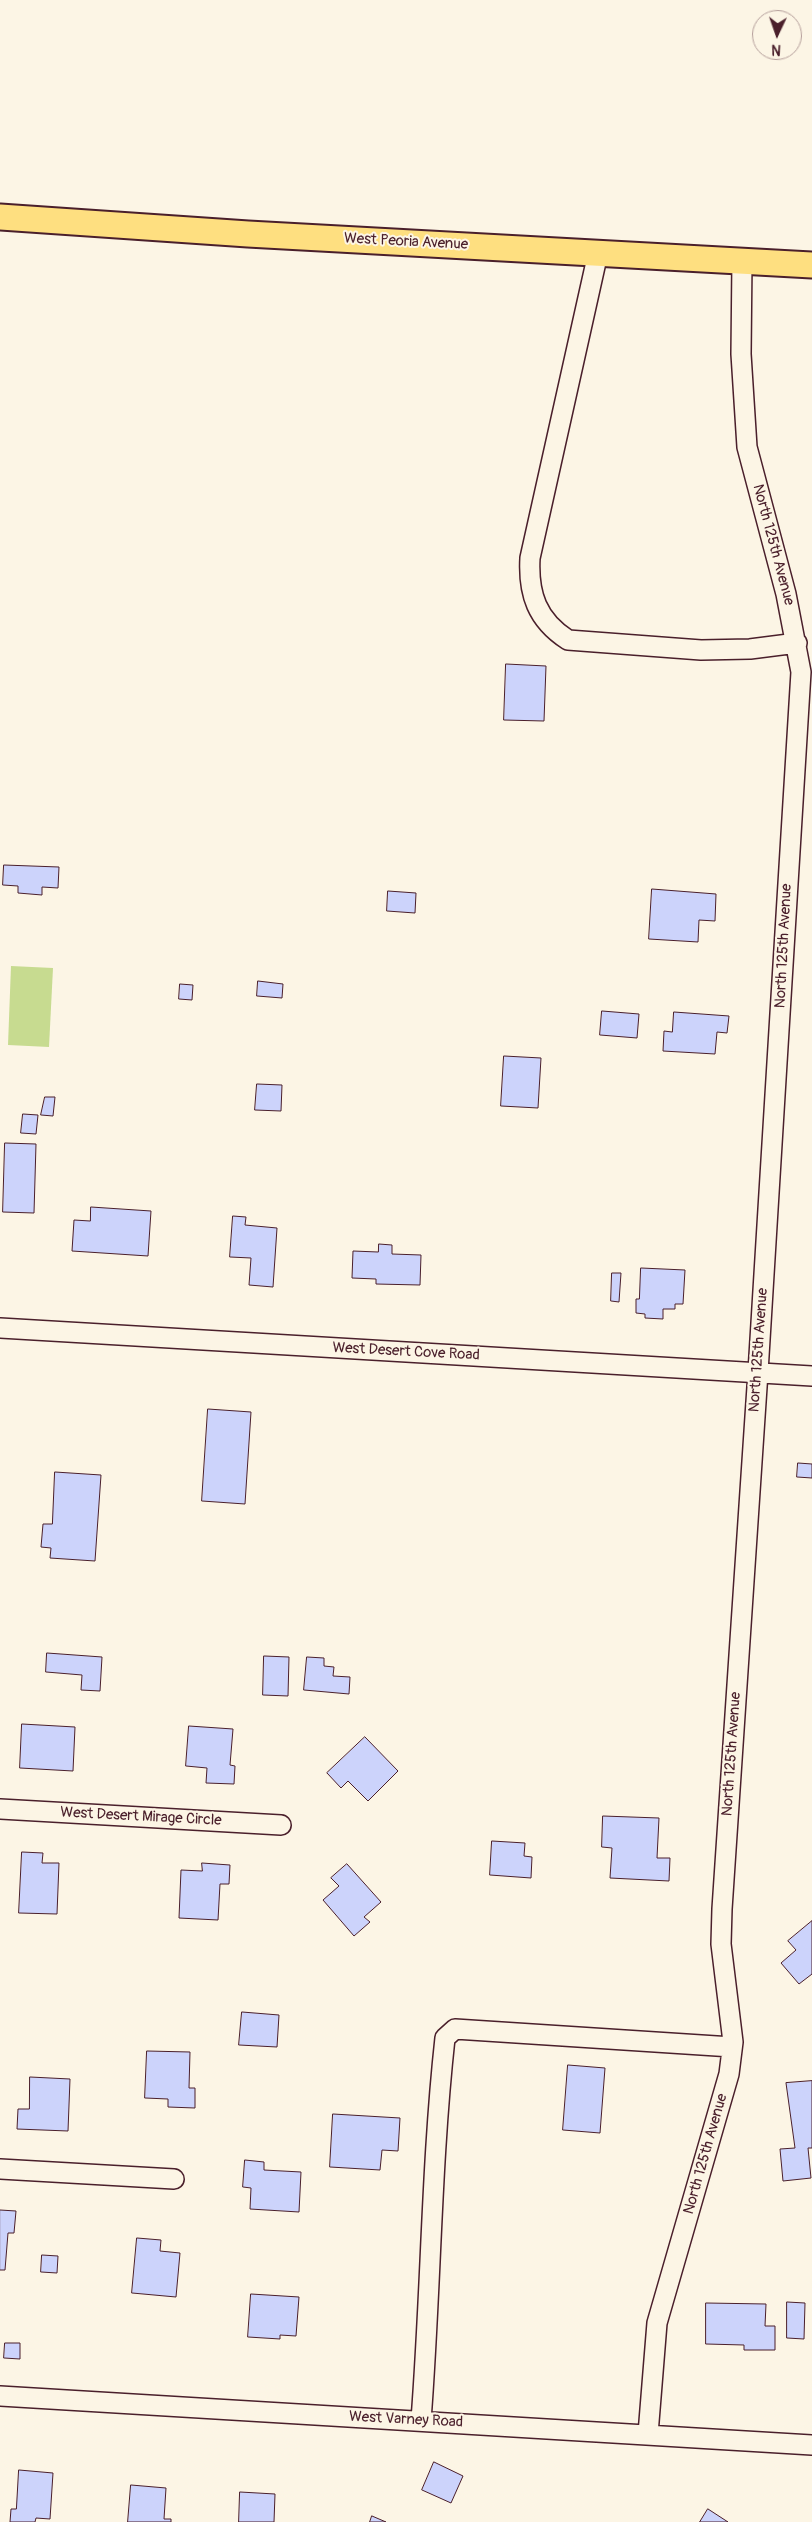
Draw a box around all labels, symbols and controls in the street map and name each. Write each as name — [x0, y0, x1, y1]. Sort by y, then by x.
north arrow — [752, 10, 802, 60]
text: N — [771, 41, 781, 58]
street label: West Peoria Avenue — [343, 230, 469, 254]
street label: North 125th Avenue — [748, 482, 798, 608]
street label: North 125th Avenue — [772, 883, 796, 1009]
street label: North 125th Avenue — [746, 1287, 772, 1413]
street label: West Desert Cove Road — [332, 1339, 480, 1365]
street label: North 125th Avenue — [719, 1691, 745, 1817]
street label: West Desert Mirage Circle — [60, 1804, 222, 1830]
street label: North 125th Avenue — [680, 2092, 732, 2216]
street label: West Varney Road — [349, 2408, 463, 2432]

